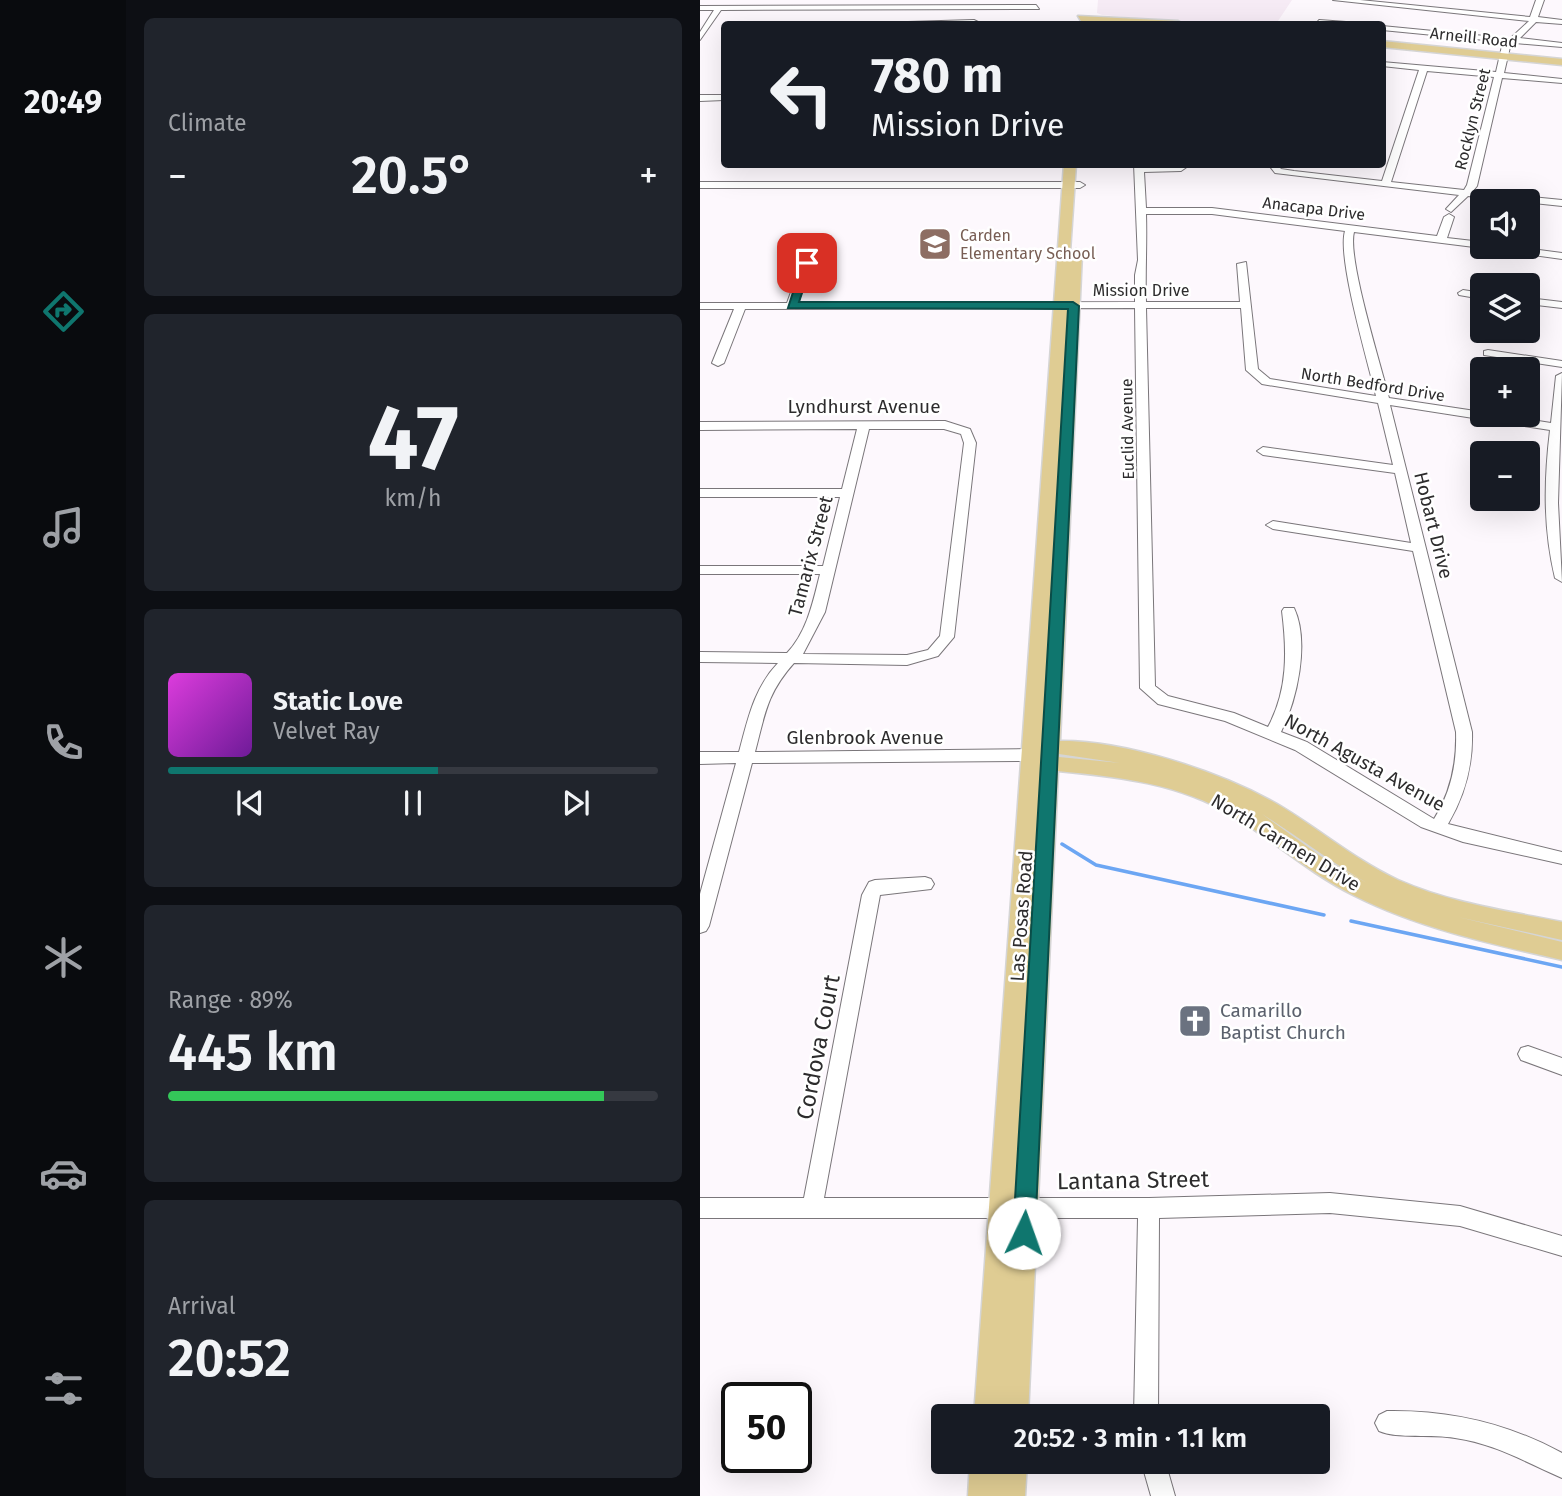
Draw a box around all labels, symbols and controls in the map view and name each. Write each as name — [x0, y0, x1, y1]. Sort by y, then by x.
street label: Arneill Road — [1429, 23, 1519, 52]
text: 780 m — [871, 46, 1003, 105]
icon: left — [756, 49, 847, 140]
street label: Rocklyn Street — [1451, 66, 1494, 172]
text: 20:49 — [24, 83, 102, 121]
text: Mission Drive — [871, 106, 1064, 144]
text: Climate — [168, 109, 247, 137]
text: 20.5° — [351, 144, 475, 207]
text: − — [168, 153, 187, 199]
text: + — [639, 153, 658, 199]
map controls — [1470, 189, 1540, 511]
button: sound — [1470, 189, 1540, 259]
street label: Anacapa Drive — [1262, 193, 1366, 224]
school or university icon: Carden Elementary School — [916, 225, 954, 263]
place label: Carden Elementary School — [960, 226, 1096, 263]
pin — [777, 233, 837, 293]
icon: arrive — [788, 244, 826, 282]
button: layers — [1470, 273, 1540, 343]
street label: Mission Drive — [1093, 281, 1189, 300]
icon: directions — [39, 287, 88, 336]
button: + — [1470, 357, 1540, 427]
street label: North Bedford Drive — [1300, 364, 1446, 405]
street label: Euclid Avenue — [1117, 378, 1138, 480]
text: 47 — [367, 384, 459, 493]
street label: Lyndhurst Avenue — [787, 395, 941, 418]
button: − — [1470, 441, 1540, 511]
street label: Hobart Drive — [1409, 469, 1458, 581]
text: km/h — [385, 484, 441, 512]
street label: Tamarix Street — [783, 493, 838, 619]
icon: music — [39, 503, 88, 552]
text: Static Love — [273, 686, 403, 717]
street label: North Agusta Avenue — [1280, 709, 1449, 816]
text: Velvet Ray — [273, 717, 380, 745]
icon: phone — [39, 718, 88, 767]
street label: Glenbrook Avenue — [786, 726, 944, 749]
icon: previous — [231, 784, 269, 822]
icon: pause — [394, 784, 432, 822]
icon: next — [557, 784, 595, 822]
street label: North Carmen Drive — [1207, 789, 1364, 896]
street label: Las Posas Road — [1005, 850, 1038, 982]
icon: climate — [39, 933, 88, 982]
street label: Cordova Court — [790, 971, 846, 1122]
text: Range · 89% — [168, 986, 293, 1014]
place label: Camarillo Baptist Church — [1220, 999, 1346, 1044]
church icon: Camarillo Baptist Church — [1176, 1002, 1214, 1040]
text: 445 km — [168, 1021, 338, 1084]
icon: car — [39, 1149, 88, 1198]
street label: Lantana Street — [1057, 1165, 1210, 1195]
position arrow — [987, 1196, 1061, 1270]
text: Arrival — [168, 1292, 235, 1320]
text: 20:52 — [168, 1327, 291, 1390]
icon: filters — [39, 1364, 88, 1413]
speed limit sign: 50 — [721, 1382, 812, 1473]
text: 20:52 · 3 min · 1.1 km — [1014, 1423, 1247, 1454]

